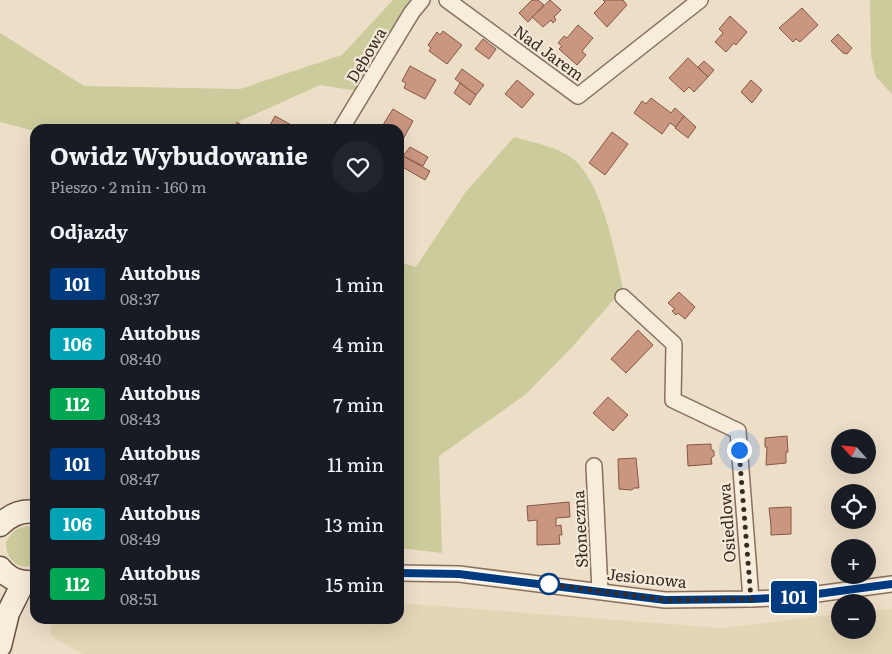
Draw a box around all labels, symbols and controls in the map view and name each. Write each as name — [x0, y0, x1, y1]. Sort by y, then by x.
street label: Nad Jarem — [509, 18, 590, 86]
street label: Dębowa — [339, 22, 391, 87]
text: Owidz Wybudowanie — [50, 137, 308, 172]
button: heart — [332, 141, 384, 193]
text: Pieszo · 2 min · 160 m — [50, 174, 207, 198]
text: Odjazdy — [50, 217, 128, 245]
text: Autobus — [120, 258, 200, 286]
text: 101 — [65, 270, 91, 297]
text: 1 min — [335, 270, 384, 298]
text: 08:37 — [120, 286, 160, 310]
text: Autobus — [120, 318, 200, 346]
text: 106 — [63, 330, 92, 357]
text: 4 min — [332, 330, 384, 358]
text: 08:40 — [120, 346, 161, 370]
text: Autobus — [120, 378, 200, 406]
text: 112 — [65, 390, 90, 417]
text: 7 min — [333, 390, 384, 418]
text: 08:43 — [120, 406, 161, 430]
north arrow — [831, 429, 876, 474]
map controls — [831, 429, 876, 639]
text: Autobus — [120, 438, 200, 466]
your location — [727, 438, 752, 463]
text: 101 — [65, 450, 91, 477]
text: 11 min — [327, 450, 384, 478]
text: 08:47 — [120, 466, 159, 490]
street label: Osiedlowa — [711, 482, 741, 564]
button: locate — [831, 484, 876, 529]
street label: Słoneczna — [565, 489, 593, 569]
text: Autobus — [120, 498, 200, 526]
text: 106 — [63, 510, 92, 537]
text: 13 min — [325, 510, 384, 538]
text: 08:49 — [120, 526, 160, 550]
button: + — [831, 539, 876, 584]
text: Autobus — [120, 558, 200, 586]
street label: Jesionowa — [606, 561, 689, 593]
text: 112 — [65, 570, 90, 597]
text: 15 min — [325, 570, 384, 598]
unlabelled marker — [538, 573, 560, 595]
line badge: 101 — [765, 581, 823, 613]
text: 101 — [781, 583, 807, 610]
text: 08:51 — [120, 586, 158, 610]
button: − — [831, 594, 876, 639]

